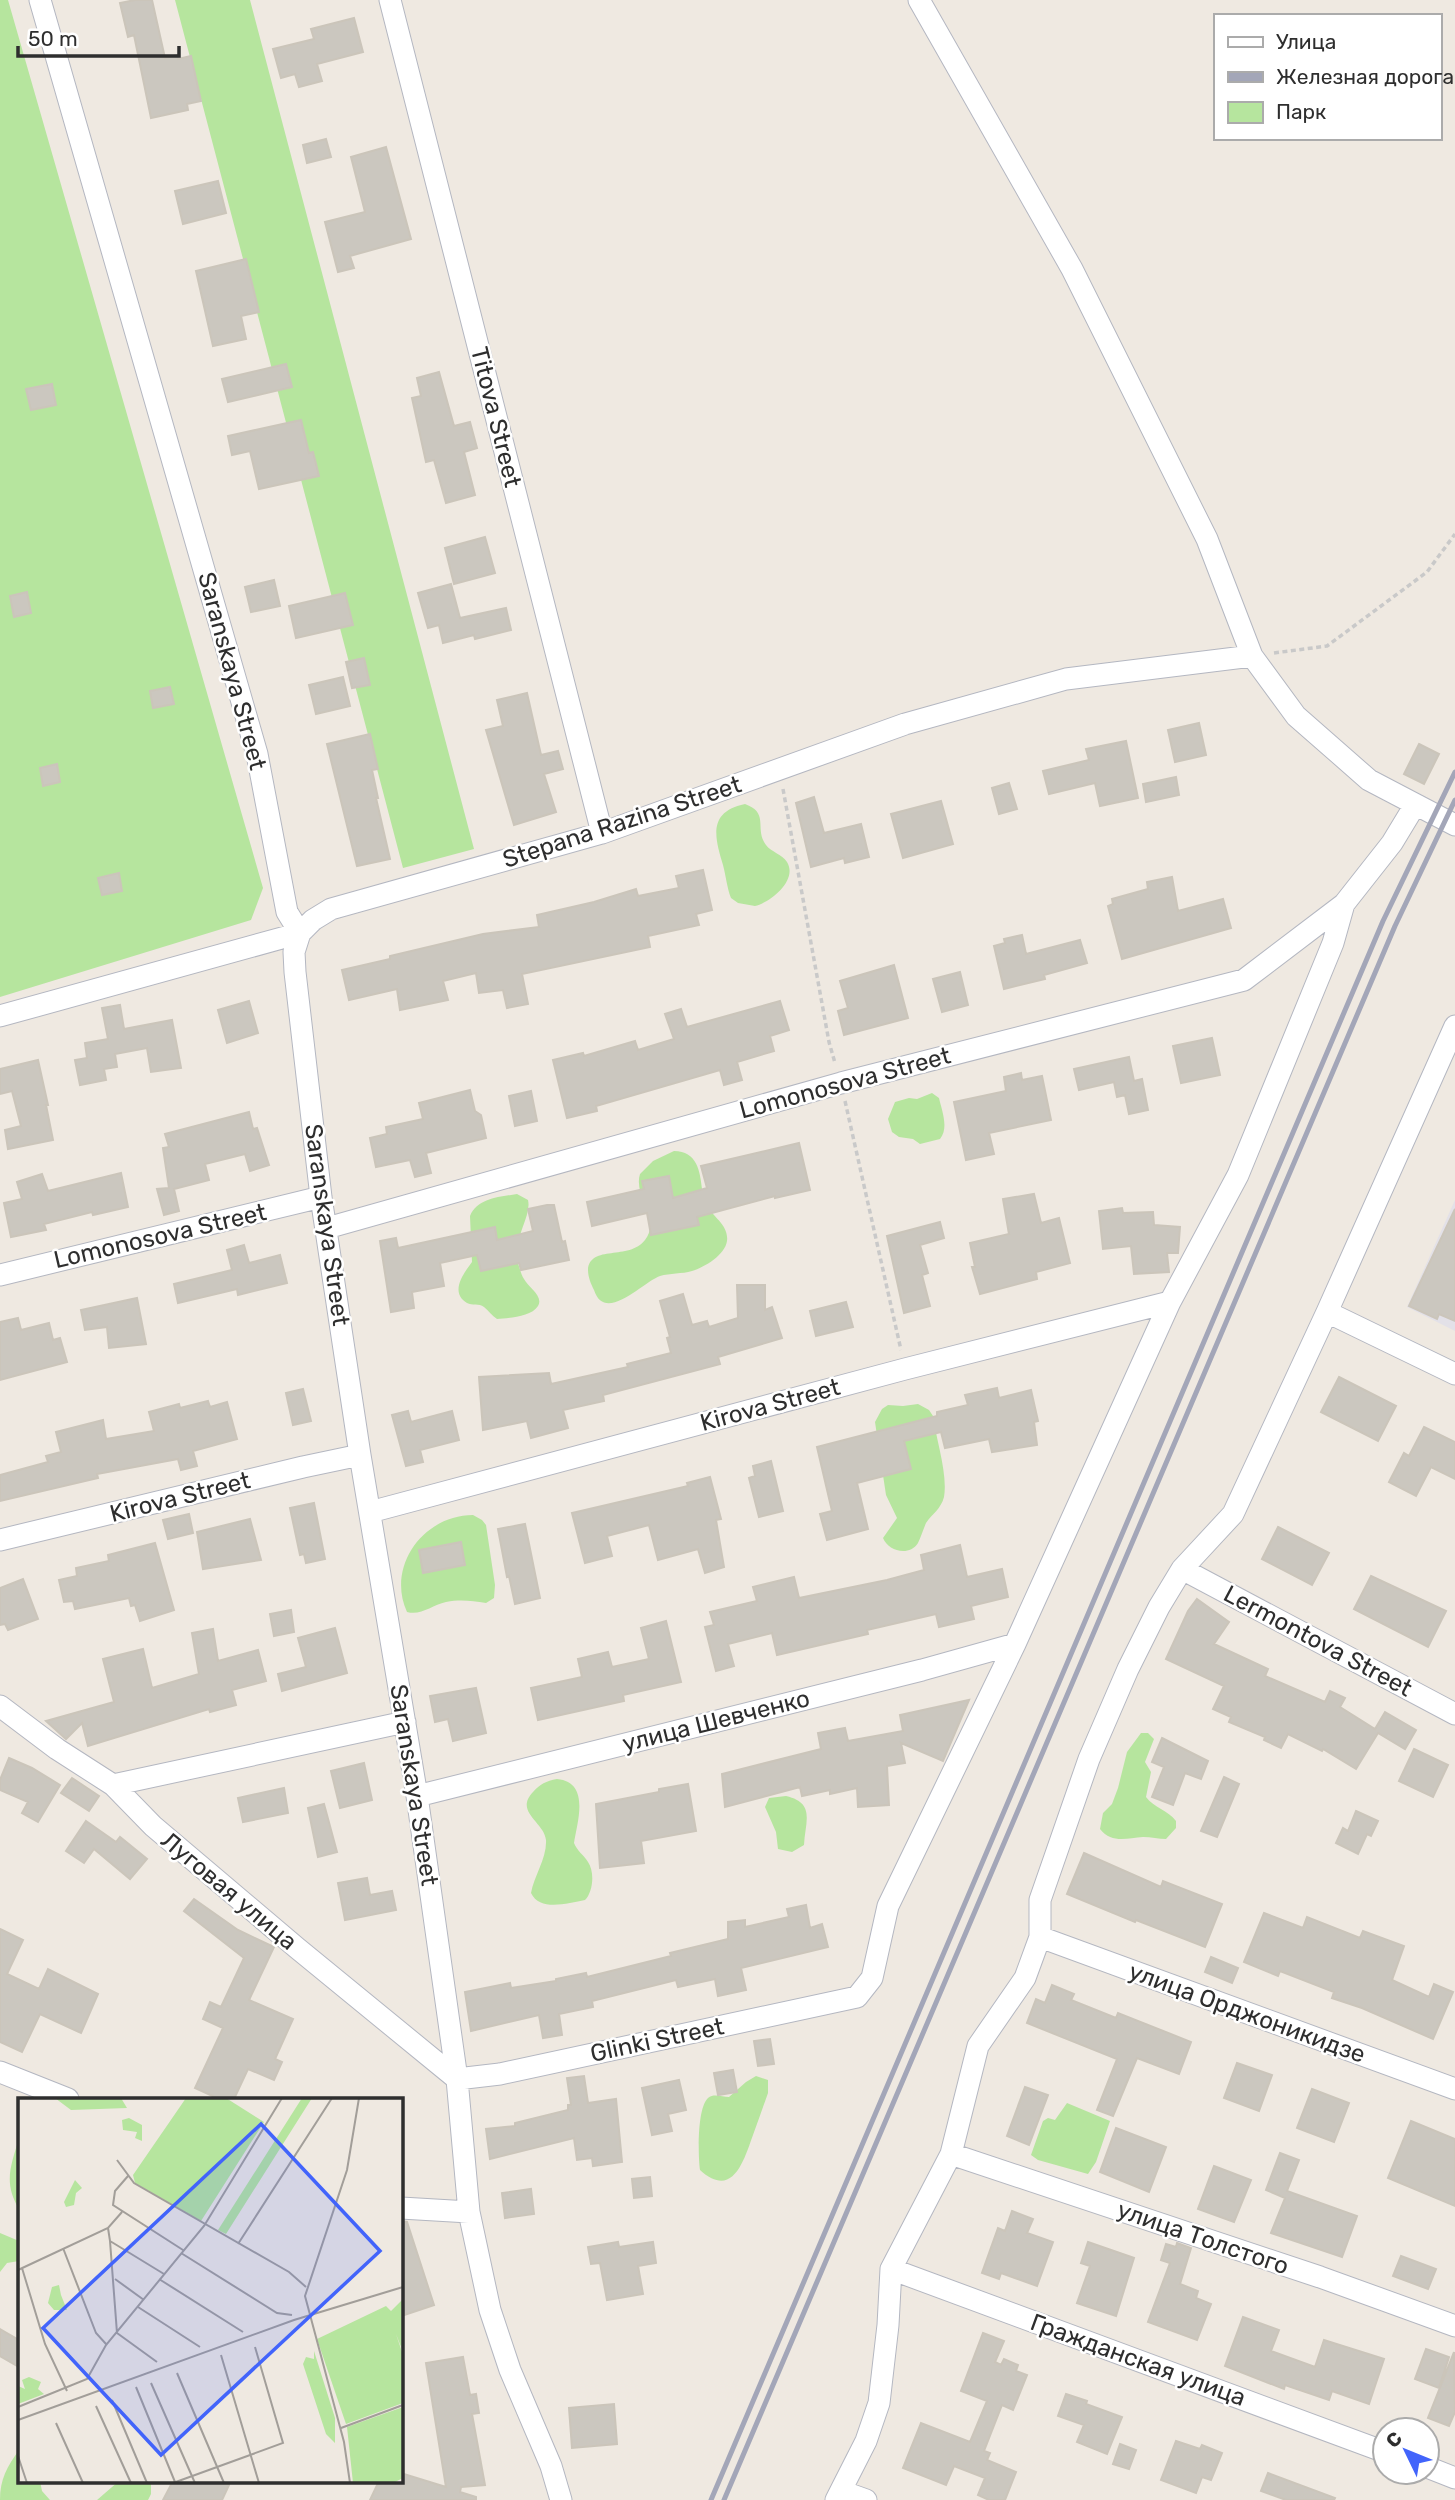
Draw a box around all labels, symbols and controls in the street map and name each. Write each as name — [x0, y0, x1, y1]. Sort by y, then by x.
scale bar — [18, 14, 178, 58]
legend — [1214, 14, 1441, 140]
text: 50 m — [28, 26, 78, 51]
text: Улица — [1276, 29, 1336, 54]
text: Железная дорога — [1276, 64, 1454, 89]
text: Парк — [1276, 99, 1326, 124]
street label: Titova Street — [465, 344, 527, 490]
street label: Saranskaya Street — [192, 569, 272, 773]
street label: Stepana Razina Street — [499, 770, 745, 874]
street label: Lomonosova Street — [736, 1041, 954, 1125]
street label: Saranskaya Street — [299, 1122, 355, 1328]
street label: Lomonosova Street — [51, 1198, 269, 1274]
street label: Kirova Street — [697, 1373, 843, 1437]
street label: Kirova Street — [107, 1466, 253, 1528]
street label: Lermontova Street — [1219, 1579, 1417, 1703]
street label: Saranskaya Street — [384, 1682, 444, 1888]
street label: улица Шевченко — [619, 1684, 813, 1758]
street label: Луговая улица — [155, 1826, 303, 1956]
street label: улица Орджоникидзе — [1125, 1957, 1369, 2069]
street label: Glinki Street — [588, 2012, 726, 2068]
inset map — [18, 2098, 402, 2482]
street label: улица Толстого — [1114, 2196, 1292, 2280]
street label: Гражданская улица — [1027, 2308, 1249, 2412]
north arrow — [1371, 2416, 1441, 2486]
text: С — [1381, 2427, 1407, 2452]

